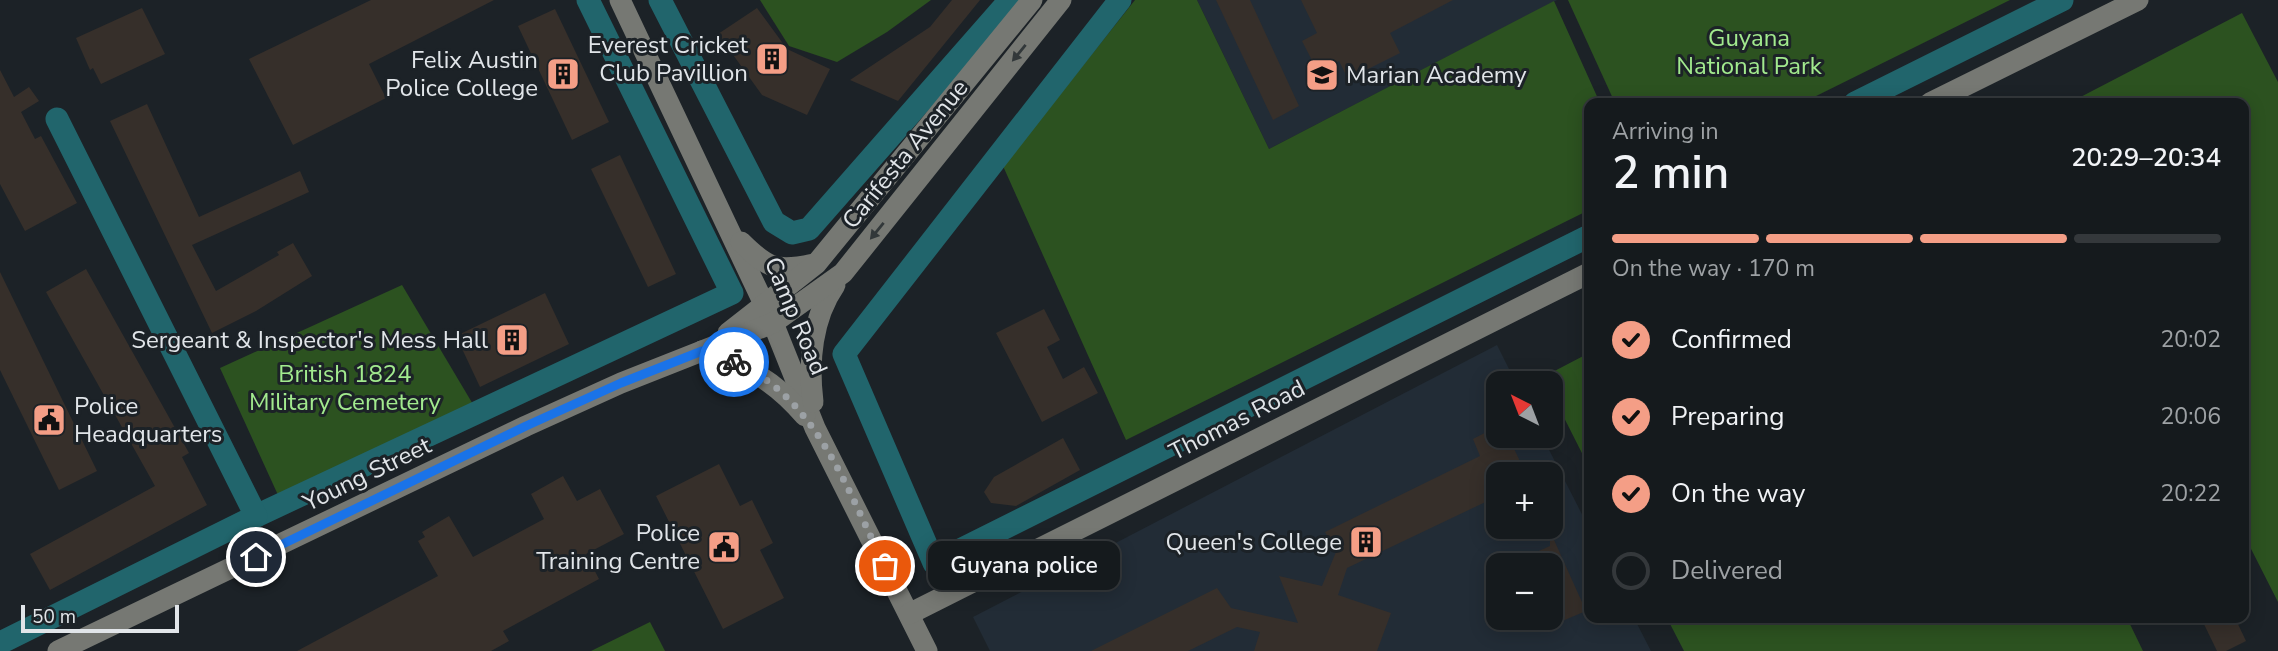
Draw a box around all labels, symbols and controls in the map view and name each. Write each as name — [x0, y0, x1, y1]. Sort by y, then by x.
park label: Guyana National Park — [1676, 22, 1823, 82]
place label: Everest Cricket Club Pavillion — [588, 29, 749, 89]
building icon: Everest Cricket Club Pavillion — [753, 40, 791, 78]
place label: Felix Austin Police College — [385, 44, 538, 104]
one-way arrow — [1011, 44, 1026, 62]
building icon: Felix Austin Police College — [544, 55, 582, 93]
school or university icon: Marian Academy — [1303, 56, 1341, 94]
place label: Marian Academy — [1346, 59, 1527, 91]
street label: Carifesta Avenue — [835, 73, 975, 235]
text: Arriving in — [1612, 116, 1719, 147]
text: 20:29–20:34 — [2071, 140, 2221, 175]
text: 2 min — [1612, 141, 1729, 204]
one-way arrow — [870, 222, 884, 240]
street label: Camp Road — [757, 252, 835, 380]
text: On the way · 170 m — [1612, 253, 1815, 284]
building icon: Sergeant & Inspector's Mess Hall — [493, 321, 531, 359]
icon: check — [1612, 321, 1650, 359]
text: Confirmed — [1671, 322, 1792, 357]
place label: Sergeant & Inspector's Mess Hall — [131, 324, 488, 356]
text: 20:02 — [2161, 324, 2221, 355]
courier — [699, 327, 769, 397]
icon: bike — [715, 343, 753, 381]
park label: British 1824 Military Cemetery — [249, 358, 442, 418]
north arrow — [1486, 371, 1563, 448]
map controls — [1486, 371, 1563, 630]
street label: Thomas Road — [1164, 372, 1310, 468]
place label: Police Headquarters — [74, 390, 222, 450]
icon: check — [1612, 398, 1650, 436]
text: Preparing — [1671, 399, 1784, 434]
public building icon: Police Headquarters — [30, 401, 68, 439]
text: 20:06 — [2161, 401, 2221, 432]
street label: Young Street — [297, 429, 437, 519]
button: + — [1486, 462, 1563, 539]
icon: check — [1612, 475, 1650, 513]
text: On the way — [1671, 476, 1805, 511]
text: 20:22 — [2161, 478, 2221, 509]
place label: Police Training Centre — [536, 517, 700, 577]
building icon: Queen's College — [1347, 523, 1385, 561]
place label: Queen's College — [1166, 526, 1342, 558]
pin — [226, 527, 286, 587]
public building icon: Police Training Centre — [705, 528, 743, 566]
pin — [855, 536, 915, 596]
icon: home — [237, 538, 275, 576]
callout: Guyana police — [927, 542, 1120, 590]
icon: bag — [866, 547, 904, 585]
text: Guyana police — [950, 550, 1098, 581]
button: − — [1486, 553, 1563, 630]
text: Delivered — [1671, 553, 1783, 588]
scale bar — [21, 602, 178, 634]
text: 50 m — [32, 604, 76, 630]

